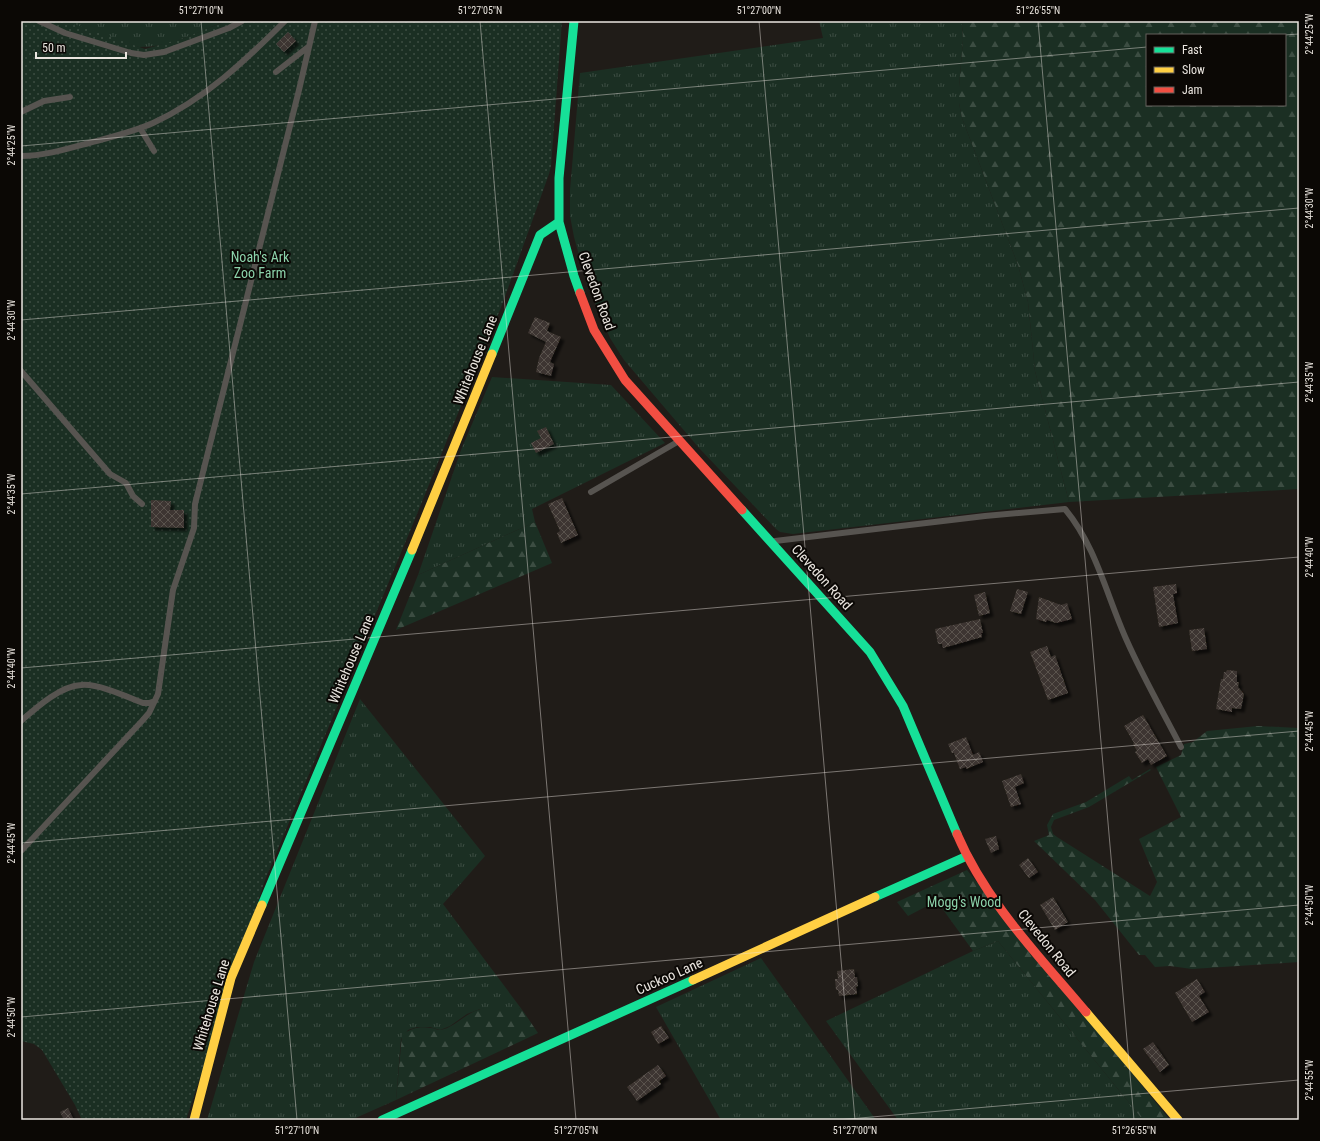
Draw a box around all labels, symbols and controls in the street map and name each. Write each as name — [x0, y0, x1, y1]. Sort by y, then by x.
text: 51°27'10"N — [179, 5, 223, 16]
text: 51°27'05"N — [458, 5, 502, 16]
text: 51°27'00"N — [737, 5, 781, 16]
text: 51°26'55"N — [1016, 5, 1060, 16]
text: 2°44'25"W — [1304, 13, 1315, 55]
scale bar — [36, 34, 126, 60]
legend — [1146, 34, 1286, 106]
text: 50 m — [42, 41, 66, 55]
text: Fast — [1182, 43, 1203, 57]
text: Slow — [1182, 63, 1205, 77]
text: Jam — [1182, 83, 1203, 97]
text: 2°44'25"W — [6, 124, 17, 166]
text: 2°44'30"W — [1304, 187, 1315, 229]
park label: Noah's Ark Zoo Farm — [231, 249, 290, 281]
street label: Clevedon Road — [575, 250, 619, 332]
text: 2°44'30"W — [6, 299, 17, 341]
street label: Whitehouse Lane — [450, 313, 500, 407]
text: 2°44'35"W — [1304, 361, 1315, 403]
text: 2°44'35"W — [6, 473, 17, 515]
text: 2°44'40"W — [1304, 536, 1315, 578]
street label: Clevedon Road — [789, 541, 855, 613]
street label: Whitehouse Lane — [325, 612, 377, 706]
text: 2°44'40"W — [6, 647, 17, 689]
text: 2°44'45"W — [1304, 710, 1315, 752]
text: 2°44'45"W — [6, 822, 17, 864]
text: 2°44'50"W — [1304, 884, 1315, 926]
park label: Mogg's Wood — [927, 894, 1001, 910]
street label: Clevedon Road — [1015, 906, 1079, 980]
street label: Cuckoo Lane — [633, 954, 705, 998]
street label: Whitehouse Lane — [189, 957, 233, 1053]
text: 2°44'50"W — [6, 996, 17, 1038]
text: 2°44'55"W — [1304, 1059, 1315, 1101]
text: 51°27'10"N — [275, 1125, 319, 1136]
text: 51°27'05"N — [554, 1125, 598, 1136]
text: 51°27'00"N — [833, 1125, 877, 1136]
text: 51°26'55"N — [1112, 1125, 1156, 1136]

